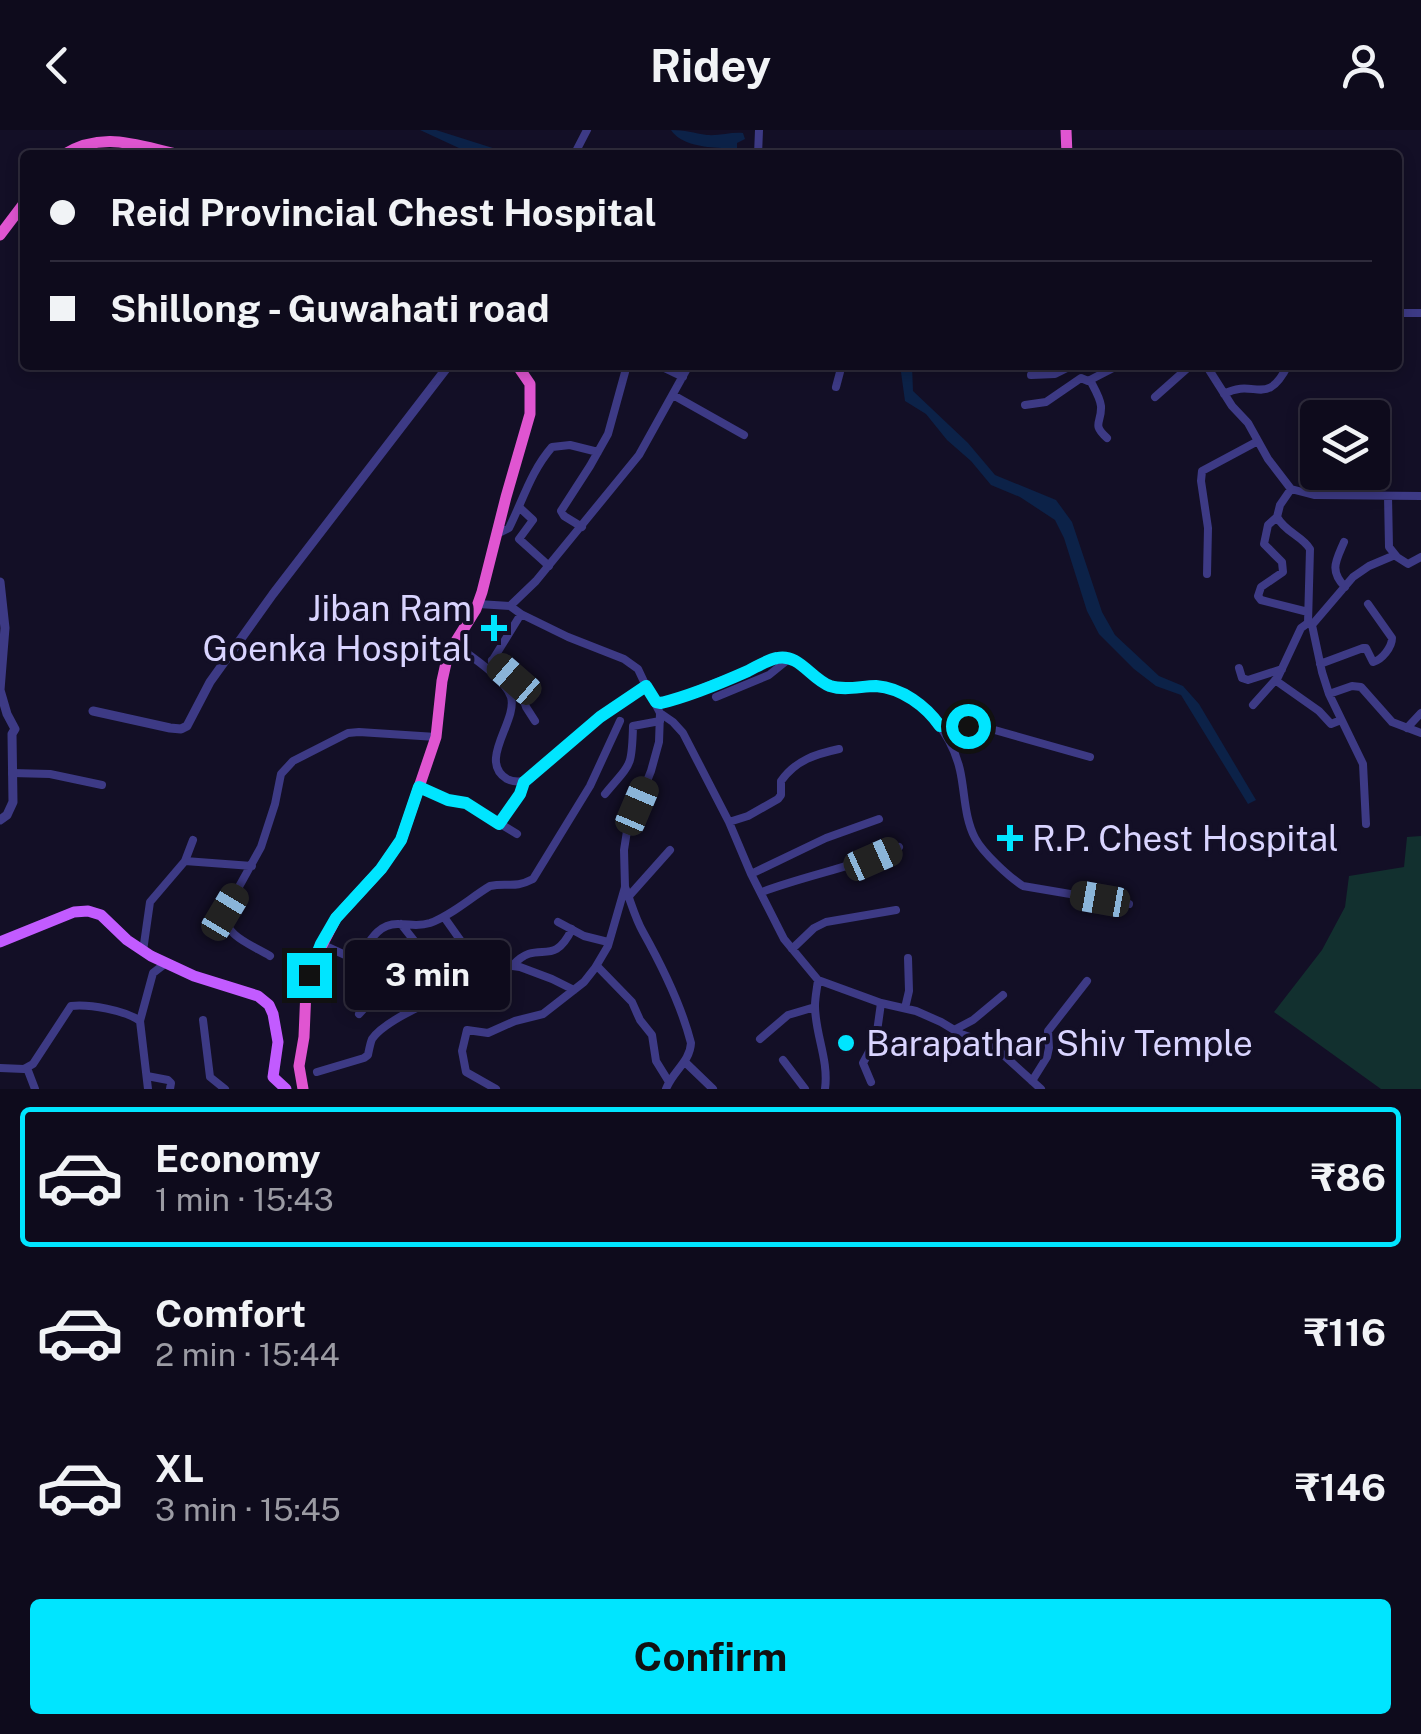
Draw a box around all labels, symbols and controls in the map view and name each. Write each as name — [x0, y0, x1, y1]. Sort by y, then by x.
icon: back — [30, 38, 85, 93]
icon: person — [1336, 38, 1391, 93]
text: Ridey — [650, 39, 771, 92]
text: Reid Provincial Chest Hospital — [110, 190, 657, 235]
text: Shillong - Guwahati road — [110, 286, 550, 331]
map controls — [1300, 400, 1390, 490]
button: layers — [1300, 400, 1390, 490]
place label: Jiban Ram Goenka Hospital — [203, 588, 472, 669]
marker: Jiban Ram Goenka Hospital — [481, 615, 507, 641]
car — [482, 648, 546, 710]
route start — [946, 704, 991, 749]
car — [611, 773, 663, 839]
place label: R.P. Chest Hospital — [1032, 818, 1339, 859]
marker: R.P. Chest Hospital — [997, 825, 1023, 851]
car — [839, 833, 907, 885]
car — [197, 879, 253, 945]
car — [1068, 879, 1132, 919]
callout: 3 min — [344, 940, 509, 1010]
route end — [287, 953, 332, 998]
text: 3 min — [385, 956, 470, 993]
place label: Barapathar Shiv Temple — [866, 1023, 1253, 1064]
marker: Barapathar Shiv Temple — [835, 1032, 857, 1054]
icon: car — [35, 1132, 125, 1222]
text: Economy — [155, 1136, 321, 1181]
text: ₹86 — [1311, 1155, 1386, 1200]
text: 1 min · 15:43 — [155, 1181, 334, 1218]
icon: car — [35, 1287, 125, 1377]
text: Comfort — [155, 1291, 306, 1336]
text: ₹116 — [1304, 1310, 1386, 1355]
text: 2 min · 15:44 — [155, 1336, 340, 1373]
icon: car — [35, 1442, 125, 1532]
text: XL — [155, 1446, 204, 1491]
text: ₹146 — [1295, 1465, 1386, 1510]
text: 3 min · 15:45 — [155, 1491, 341, 1528]
button: Confirm — [30, 1599, 1391, 1714]

